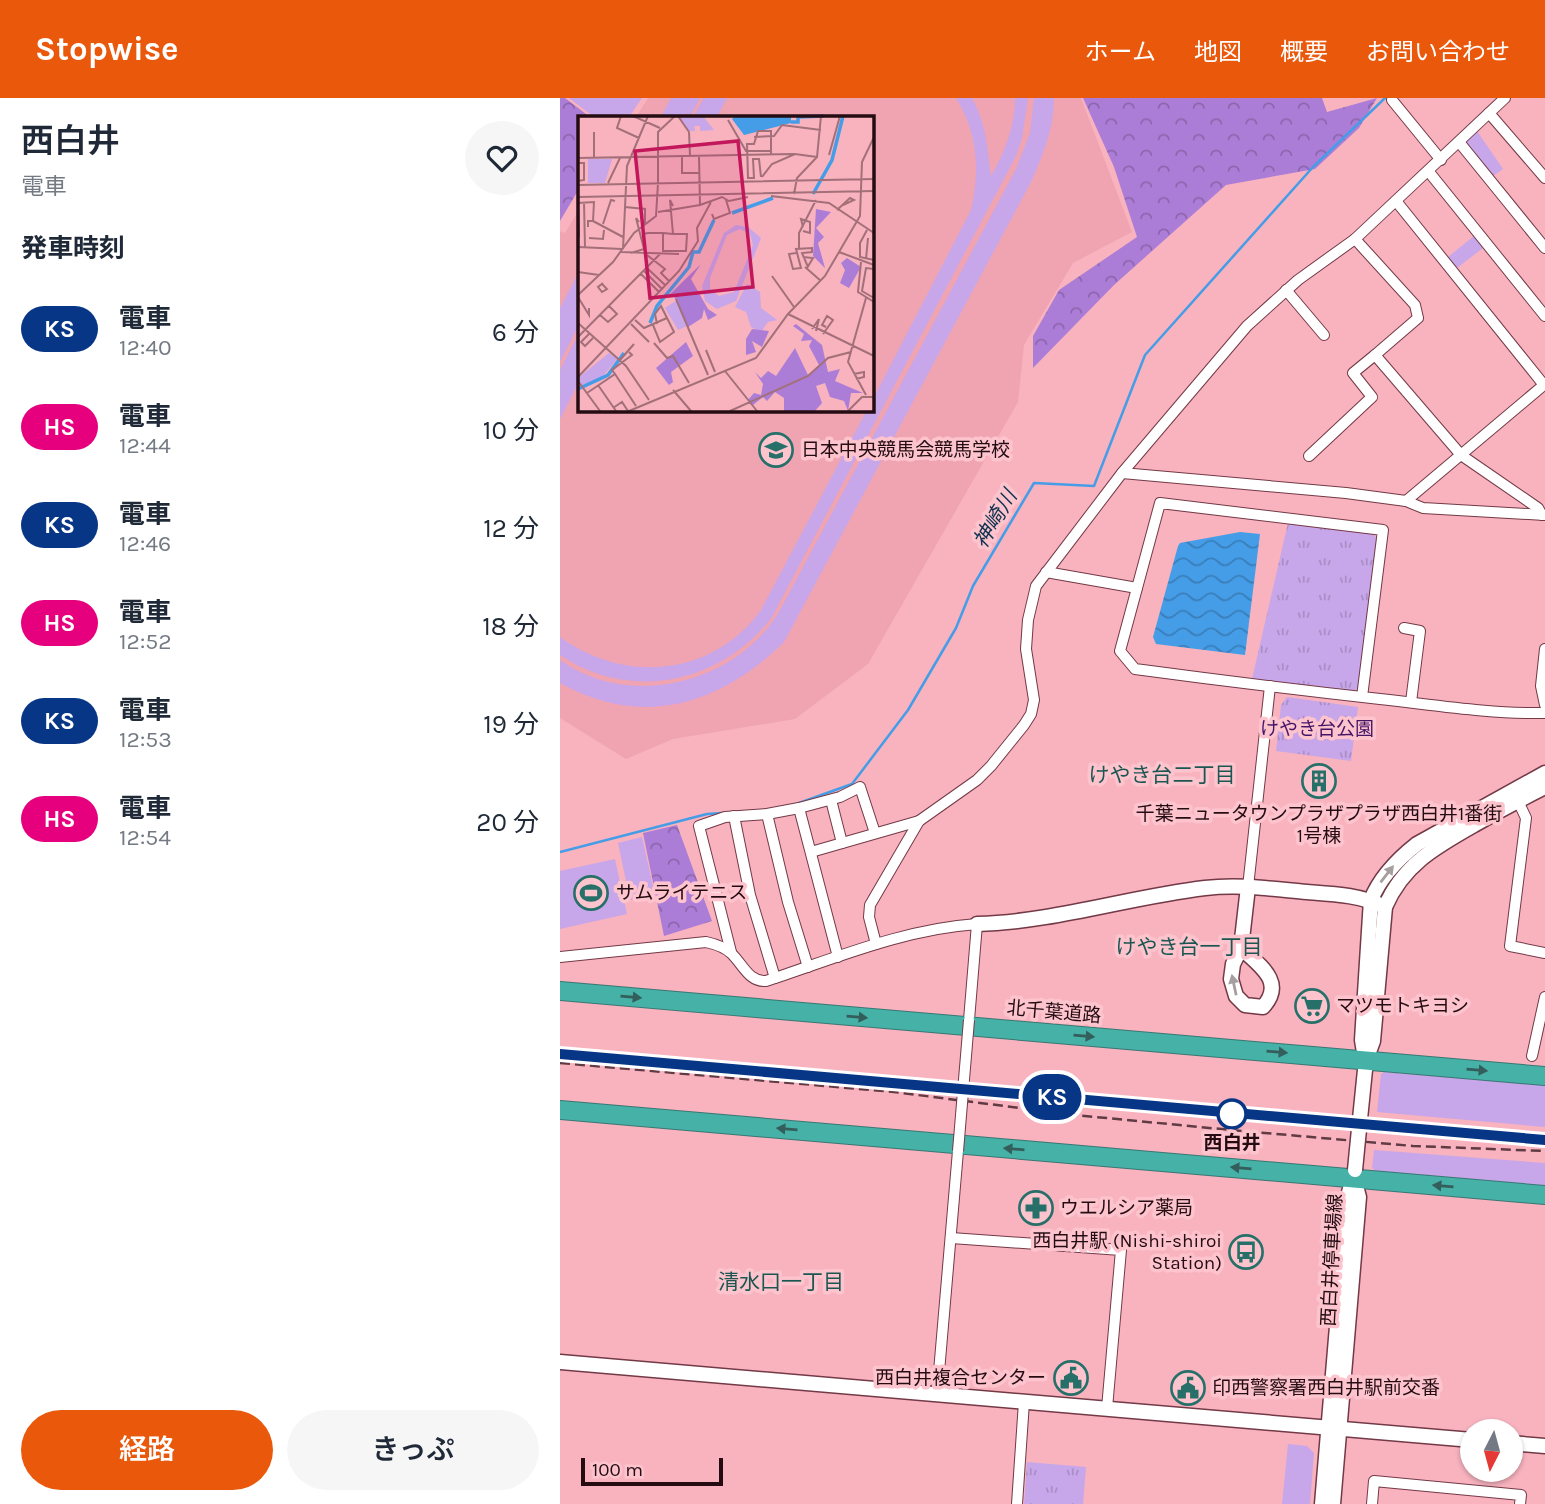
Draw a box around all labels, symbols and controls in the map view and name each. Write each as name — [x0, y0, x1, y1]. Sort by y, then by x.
text: Stopwise — [35, 30, 179, 68]
text: ホーム — [1085, 38, 1156, 66]
text: 地図 — [1194, 38, 1242, 66]
text: 概要 — [1280, 38, 1328, 66]
text: お問い合わせ — [1366, 38, 1510, 66]
inset map — [578, 116, 873, 411]
button: heart — [465, 121, 539, 195]
text: 西白井 — [21, 122, 120, 160]
text: 電車 — [21, 173, 67, 200]
text: 発車時刻 — [21, 233, 125, 264]
text: 電車 — [119, 303, 171, 334]
text: KS — [44, 315, 75, 343]
text: 6 分 — [492, 317, 539, 348]
text: 12:40 — [119, 334, 172, 361]
text: 電車 — [119, 401, 171, 432]
text: HS — [43, 413, 76, 441]
text: 10 分 — [483, 415, 539, 446]
school or university icon: 日本中央競馬会競馬学校 — [757, 431, 795, 469]
text: 12:44 — [119, 432, 171, 459]
place label: 日本中央競馬会競馬学校 — [801, 439, 1010, 461]
water label: 神崎川 — [968, 484, 1023, 552]
text: 電車 — [119, 499, 171, 530]
text: KS — [44, 511, 75, 539]
text: 12 分 — [483, 513, 539, 544]
text: 12:46 — [119, 530, 171, 557]
text: 電車 — [119, 597, 171, 628]
text: HS — [43, 609, 76, 637]
text: 18 分 — [482, 611, 539, 642]
text: 12:52 — [119, 628, 172, 655]
text: 電車 — [119, 695, 171, 726]
text: KS — [44, 707, 75, 735]
text: 19 分 — [483, 709, 539, 740]
park label: けやき台公園 — [1260, 718, 1374, 740]
text: 12:53 — [119, 726, 172, 753]
building icon: 千葉ニュータウンプラザプラザ西白井1番街 1号棟 — [1300, 762, 1338, 800]
district label: けやき台二丁目 — [1089, 763, 1236, 787]
text: 電車 — [119, 793, 171, 824]
place label: 千葉ニュータウンプラザプラザ西白井1番街 1号棟 — [1136, 803, 1502, 847]
text: HS — [43, 805, 76, 833]
text: 20 分 — [476, 807, 539, 838]
text: 12:54 — [119, 824, 171, 851]
one-way arrow — [1379, 866, 1394, 884]
sports icon: サムライテニス — [572, 874, 610, 912]
place label: サムライテニス — [616, 882, 747, 904]
district label: けやき台一丁目 — [1116, 935, 1263, 959]
one-way arrow — [1229, 974, 1240, 996]
supermarket icon: マツモトキヨシ — [1293, 987, 1331, 1025]
one-way arrow — [620, 992, 642, 1003]
place label: マツモトキヨシ — [1336, 995, 1469, 1017]
street label: 北千葉道路 — [1006, 997, 1102, 1027]
one-way arrow — [847, 1012, 869, 1023]
one-way arrow — [1073, 1031, 1095, 1042]
one-way arrow — [1266, 1047, 1288, 1058]
one-way arrow — [1467, 1065, 1489, 1076]
line badge: KS — [1021, 1074, 1084, 1120]
text: KS — [1037, 1083, 1068, 1111]
marker: 西白井 — [1217, 1099, 1247, 1129]
one-way arrow — [776, 1123, 798, 1134]
place label: 西白井 — [1203, 1132, 1261, 1154]
one-way arrow — [1003, 1143, 1025, 1154]
one-way arrow — [1230, 1162, 1252, 1173]
one-way arrow — [1432, 1180, 1454, 1191]
pharmacy icon: ウエルシア薬局 — [1017, 1189, 1055, 1227]
street label: 西白井停車場線 — [1318, 1193, 1346, 1327]
place label: ウエルシア薬局 — [1060, 1197, 1193, 1219]
place label: 西白井駅 (Nishi-shiroi Station) — [1032, 1230, 1222, 1274]
bus stop icon: 西白井駅 (Nishi-shiroi Station) — [1227, 1233, 1265, 1271]
district label: 清水口一丁目 — [718, 1270, 844, 1294]
public building icon: 西白井複合センター — [1052, 1359, 1090, 1397]
place label: 西白井複合センター — [875, 1367, 1046, 1389]
public building icon: 印西警察署西白井駅前交番 — [1169, 1369, 1207, 1407]
place label: 印西警察署西白井駅前交番 — [1212, 1377, 1440, 1399]
button: 経路 — [21, 1410, 273, 1490]
button: きっぷ — [287, 1410, 539, 1490]
north arrow — [1460, 1419, 1522, 1482]
map controls — [1460, 1419, 1523, 1482]
scale bar — [581, 1455, 723, 1487]
text: 100 m — [592, 1459, 643, 1481]

